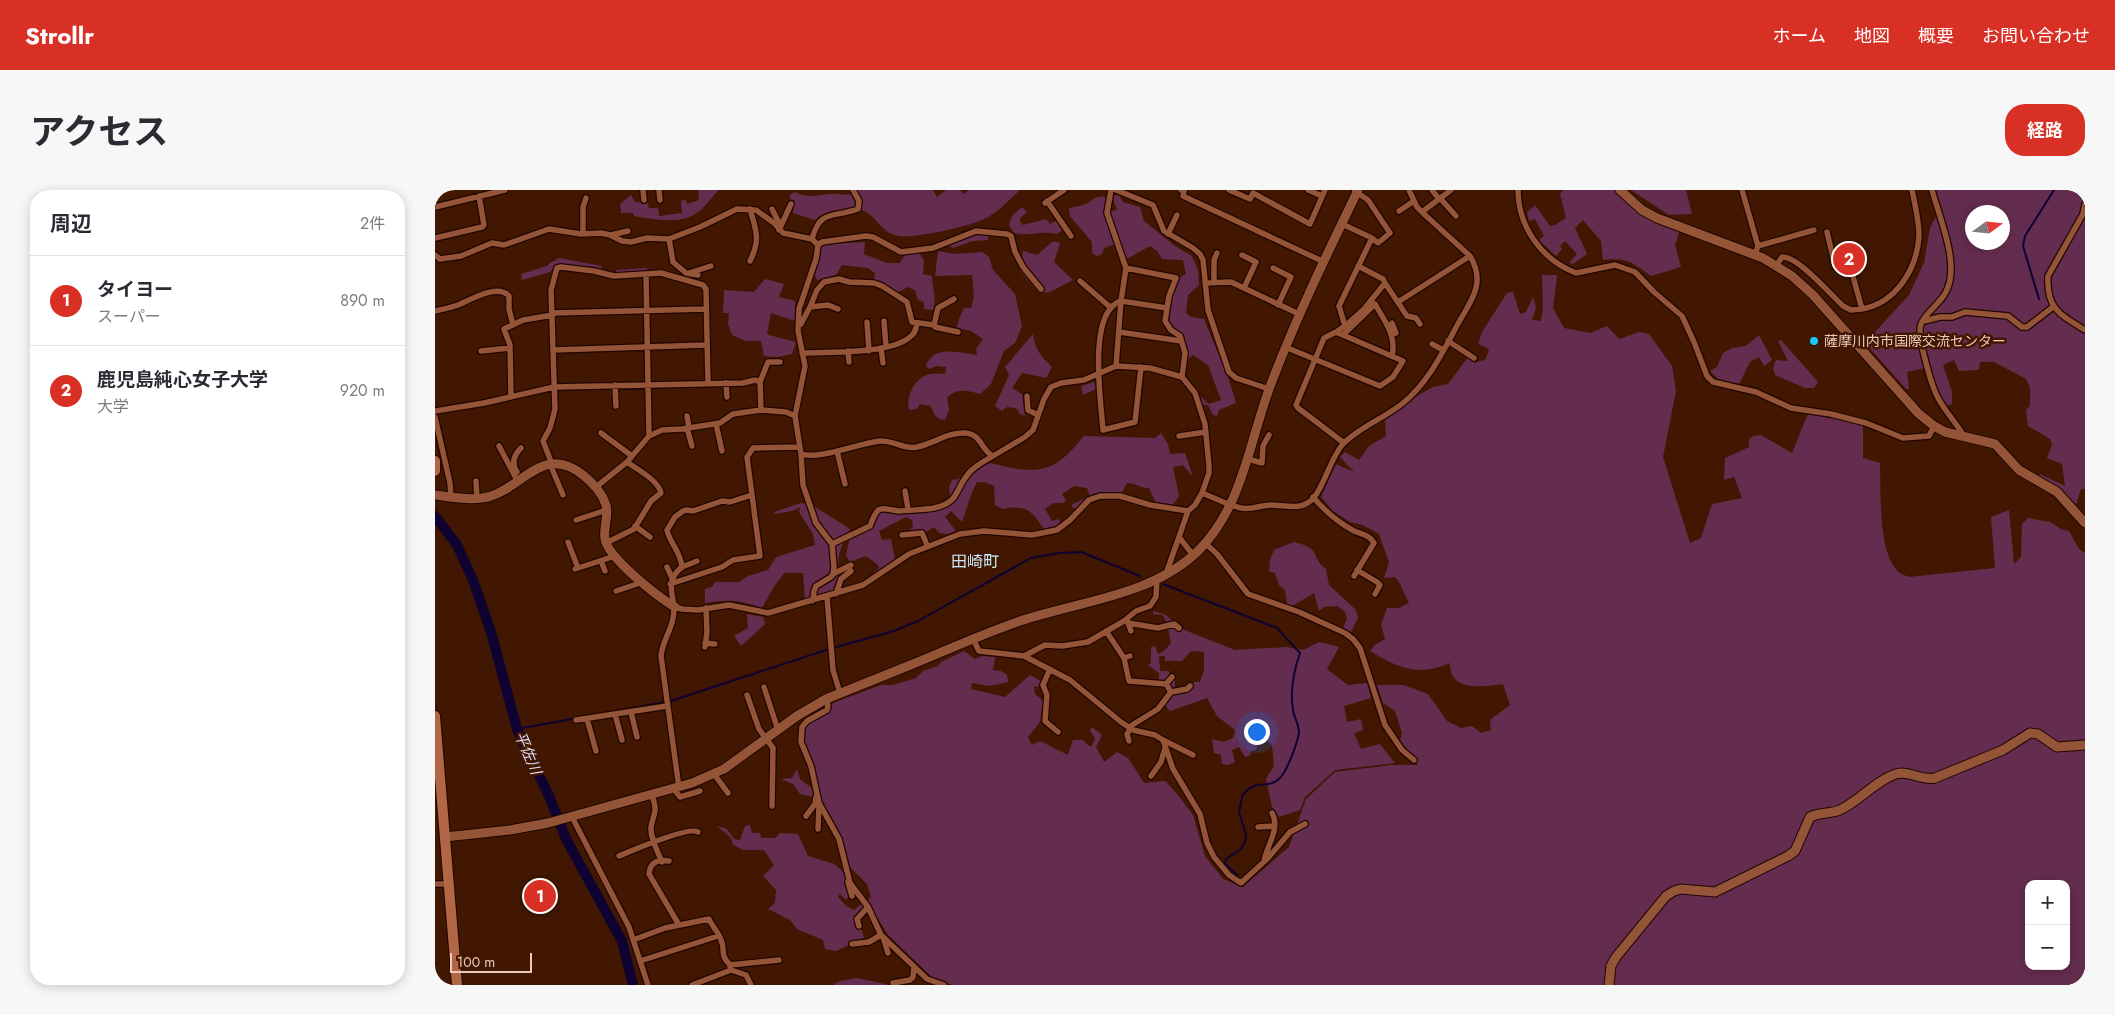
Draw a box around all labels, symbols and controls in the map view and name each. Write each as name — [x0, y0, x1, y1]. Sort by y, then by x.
text: Strollr — [25, 18, 94, 53]
text: ホーム — [1773, 23, 1826, 49]
text: 地図 — [1854, 23, 1890, 49]
text: 概要 — [1918, 23, 1954, 49]
text: お問い合わせ — [1982, 23, 2090, 49]
button: 経路 — [2005, 104, 2085, 156]
text: アクセス — [30, 107, 168, 157]
north arrow — [1965, 205, 2010, 250]
text: 周辺 — [50, 209, 92, 239]
text: 2件 — [360, 212, 385, 235]
pin: 2 — [1833, 240, 1865, 278]
text: タイヨー — [97, 276, 173, 303]
text: 1 — [62, 289, 70, 312]
text: 890 m — [340, 289, 385, 312]
text: スーパー — [97, 305, 161, 328]
place label: 薩摩川内市国際交流センター — [1824, 331, 2006, 351]
marker: 薩摩川内市国際交流センター — [1808, 335, 1820, 347]
text: 鹿児島純心女子大学 — [97, 366, 268, 393]
text: 2 — [61, 379, 71, 402]
text: 920 m — [340, 379, 385, 402]
text: 大学 — [97, 395, 129, 418]
district label: 田崎町 — [951, 550, 999, 573]
your location — [1244, 719, 1270, 745]
water label: 平佐川 — [509, 728, 548, 780]
pin: 1 — [524, 877, 556, 915]
map controls — [2025, 880, 2070, 970]
button: + — [2025, 880, 2070, 925]
button: − — [2025, 925, 2070, 970]
scale bar — [450, 950, 533, 973]
text: 100 m — [457, 952, 495, 972]

